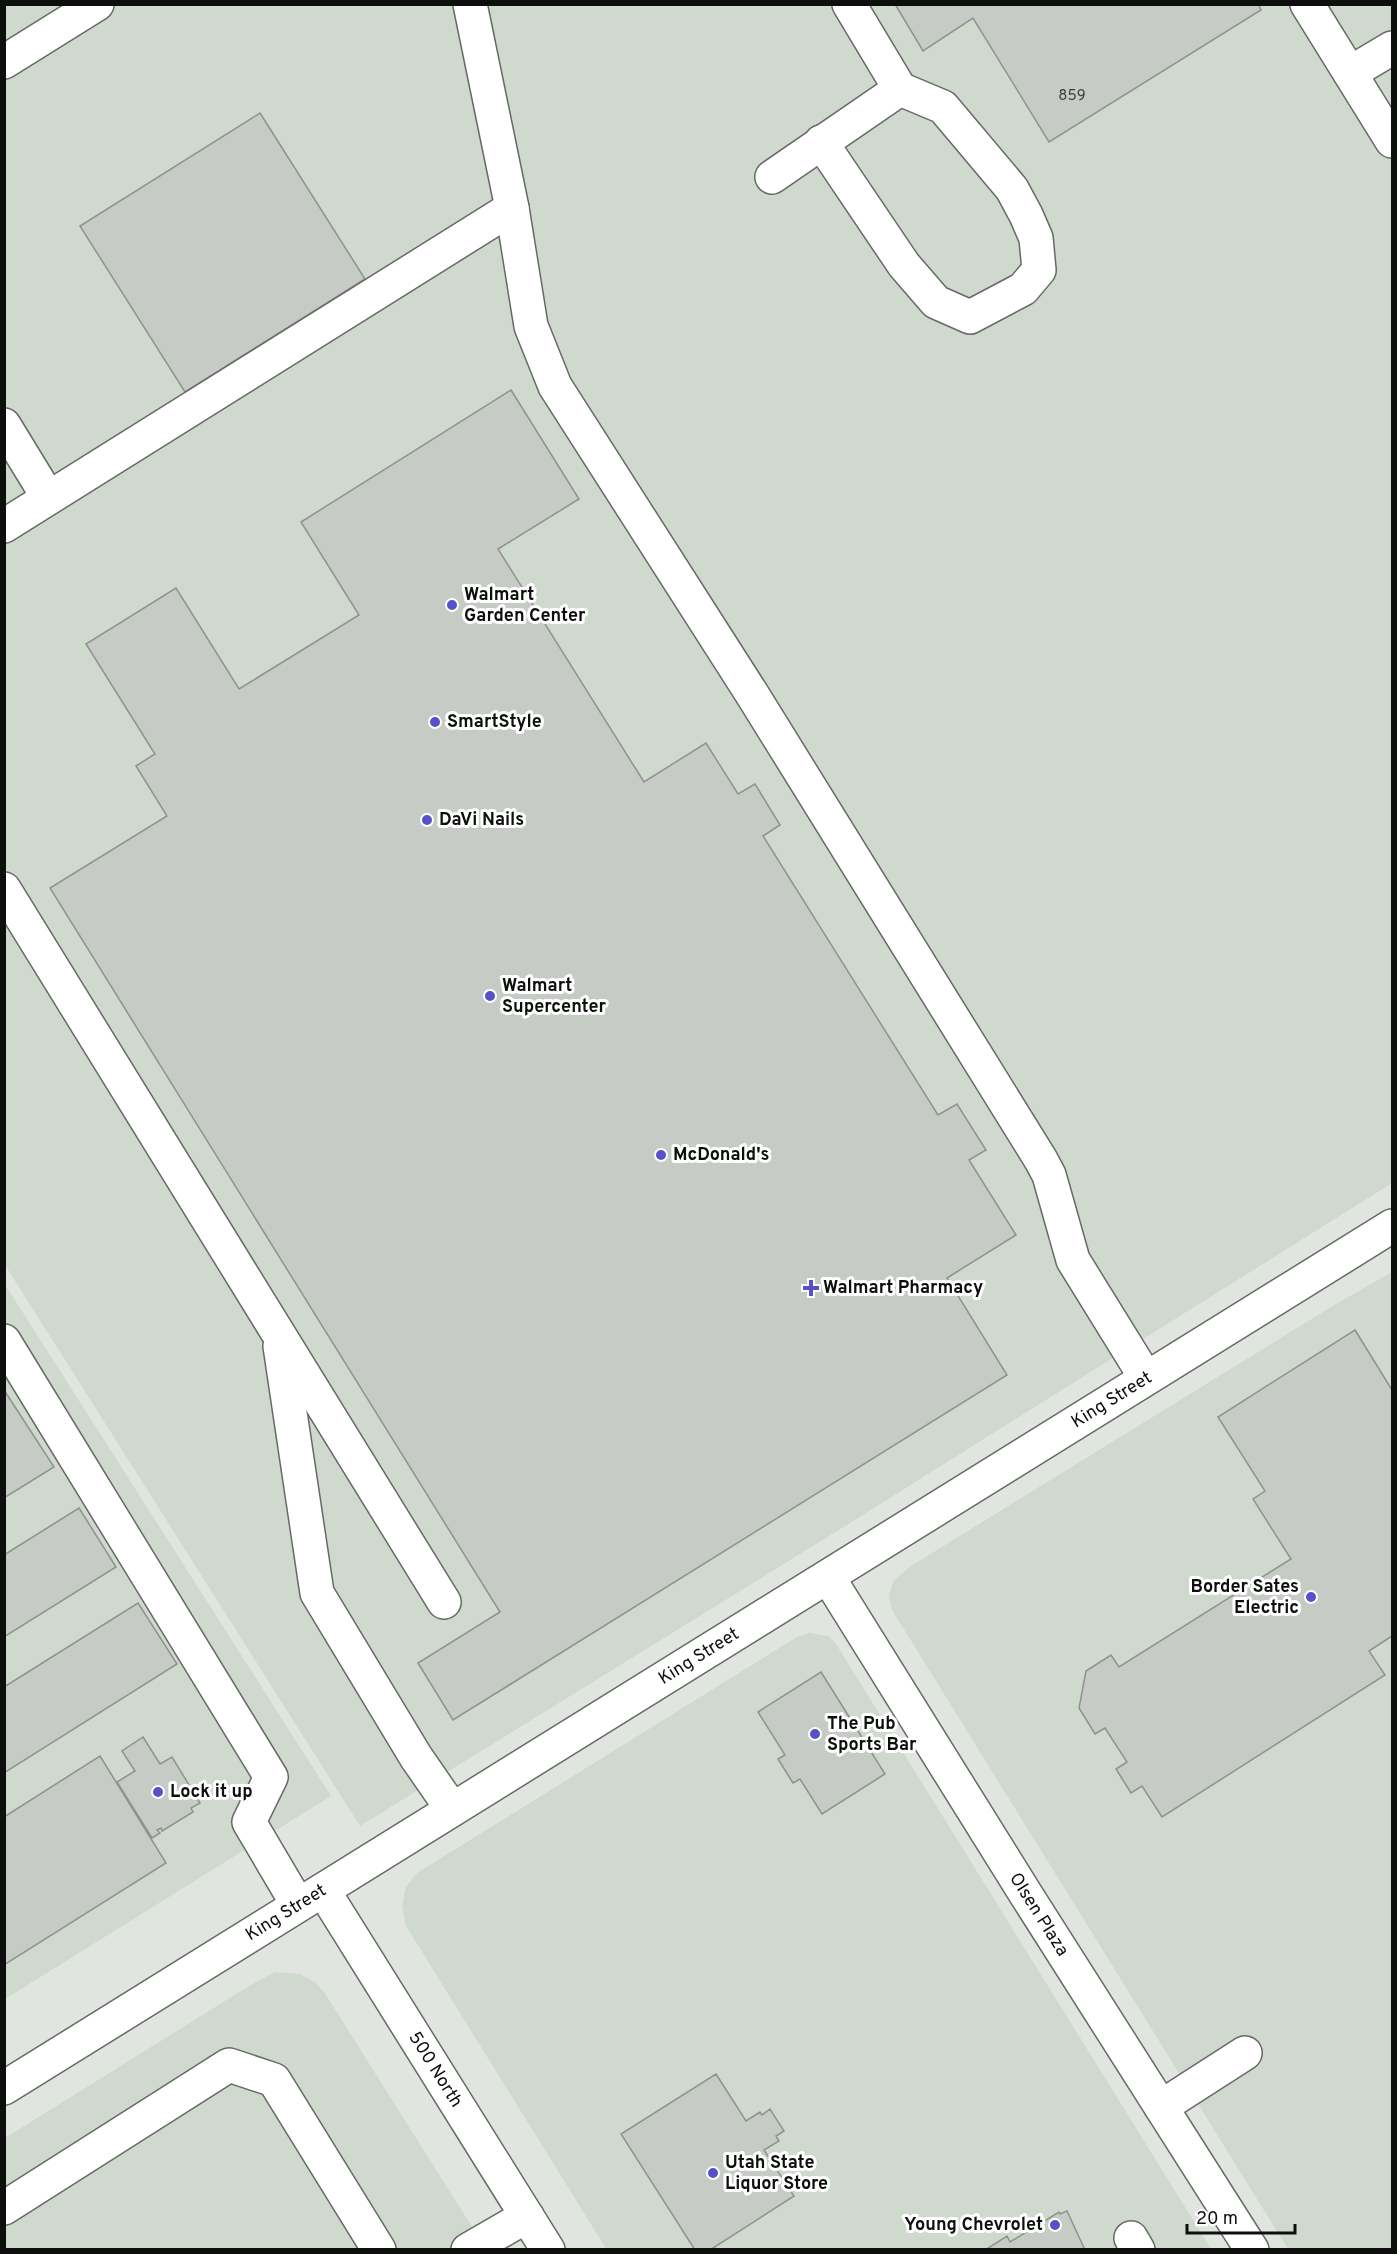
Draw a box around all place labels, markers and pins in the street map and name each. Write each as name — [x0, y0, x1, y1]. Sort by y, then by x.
place label: Walmart Garden Center — [464, 584, 586, 628]
marker: Walmart Garden Center — [445, 598, 459, 612]
place label: SmartStyle — [447, 711, 542, 734]
marker: SmartStyle — [428, 715, 442, 729]
place label: DaVi Nails — [439, 809, 524, 832]
marker: DaVi Nails — [420, 813, 434, 827]
place label: Walmart Supercenter — [502, 975, 607, 1019]
marker: Walmart Supercenter — [483, 989, 497, 1003]
place label: McDonald's — [673, 1144, 769, 1167]
marker: McDonald's — [654, 1148, 668, 1162]
place label: Walmart Pharmacy — [823, 1277, 983, 1300]
marker: Walmart Pharmacy — [804, 1281, 818, 1295]
place label: Border Sates Electric — [1190, 1576, 1299, 1620]
marker: Border Sates Electric — [1304, 1590, 1318, 1604]
place label: The Pub Sports Bar — [827, 1713, 917, 1757]
marker: The Pub Sports Bar — [808, 1727, 822, 1741]
place label: Lock it up — [170, 1781, 253, 1804]
marker: Lock it up — [151, 1785, 165, 1799]
place label: Utah State Liquor Store — [725, 2152, 828, 2196]
marker: Utah State Liquor Store — [706, 2166, 720, 2180]
place label: Young Chevrolet — [904, 2214, 1043, 2237]
marker: Young Chevrolet — [1048, 2218, 1062, 2232]

